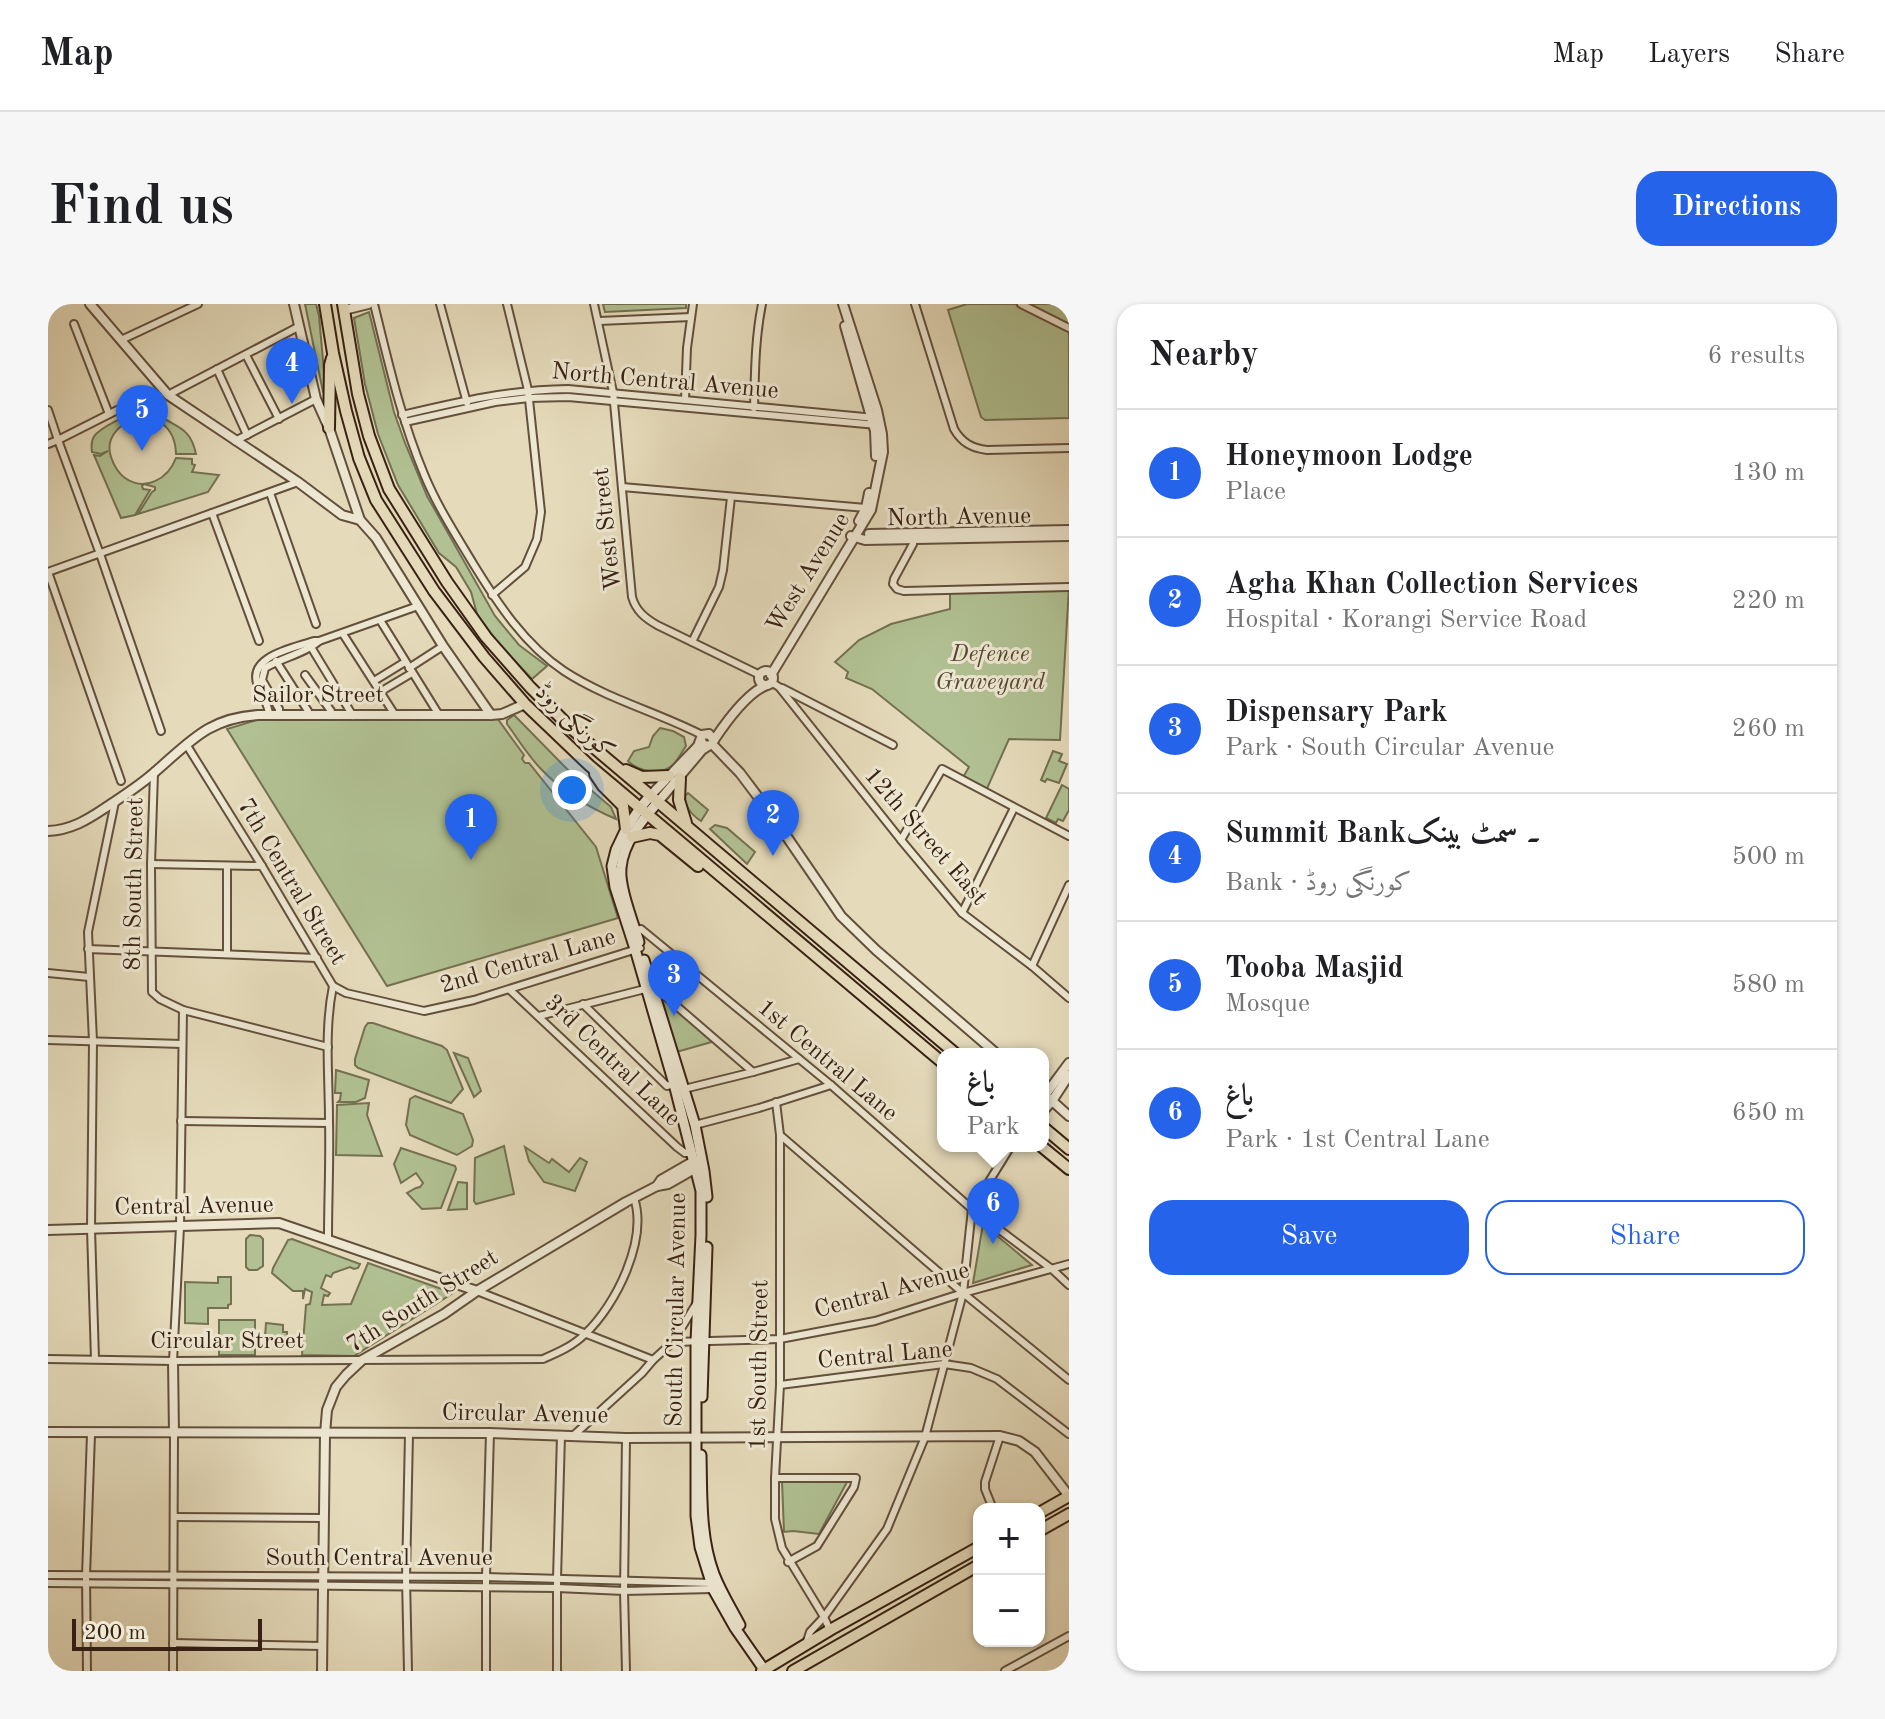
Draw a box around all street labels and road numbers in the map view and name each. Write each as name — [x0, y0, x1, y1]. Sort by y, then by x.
street label: North Central Avenue — [550, 360, 780, 404]
street label: West Street — [590, 466, 626, 592]
street label: North Avenue — [886, 505, 1032, 531]
street label: West Avenue — [763, 509, 855, 637]
street label: کورنگی روڈ — [529, 677, 621, 766]
street label: Sailor Street — [252, 684, 384, 708]
street label: 12th Street East — [859, 764, 991, 910]
street label: 7th Central Street — [232, 795, 350, 969]
street label: 8th South Street — [121, 797, 149, 971]
street label: 2nd Central Lane — [437, 925, 619, 999]
street label: 3rd Central Lane — [540, 990, 684, 1132]
street label: 1st Central Lane — [752, 996, 902, 1126]
street label: South Circular Avenue — [663, 1193, 691, 1427]
street label: Central Avenue — [114, 1194, 274, 1220]
street label: 7th South Street — [343, 1246, 503, 1358]
street label: Central Avenue — [812, 1259, 972, 1323]
street label: 1st South Street — [747, 1279, 773, 1451]
street label: Circular Street — [150, 1330, 304, 1354]
street label: Central Lane — [817, 1338, 953, 1374]
street label: Circular Avenue — [441, 1402, 609, 1428]
street label: South Central Avenue — [265, 1547, 493, 1571]

